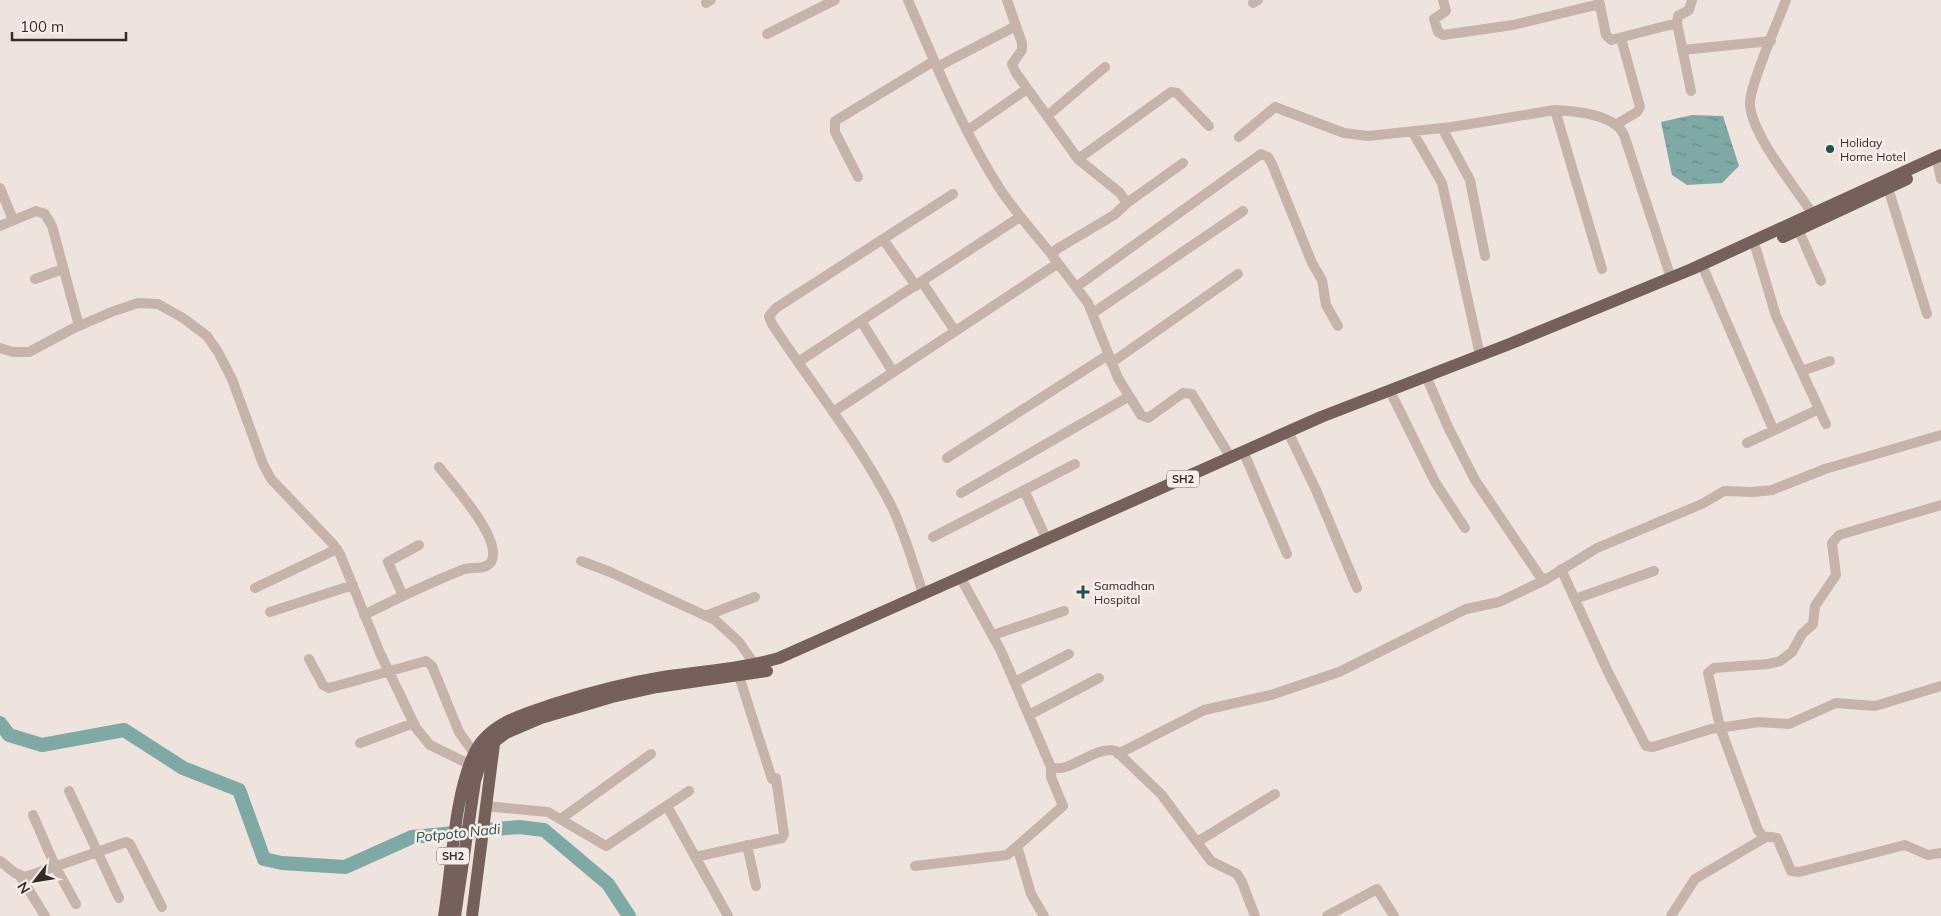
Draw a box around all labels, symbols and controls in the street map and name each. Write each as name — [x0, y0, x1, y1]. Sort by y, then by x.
scale bar — [12, 10, 126, 42]
text: 100 m — [20, 17, 64, 36]
place label: Holiday Home Hotel — [1840, 135, 1906, 164]
marker: Holiday Home Hotel — [1824, 143, 1836, 155]
road number: SH2 — [1167, 470, 1199, 488]
place label: Samadhan Hospital — [1094, 578, 1155, 607]
marker: Samadhan Hospital — [1076, 585, 1090, 599]
water label: Potpoto Nadi — [415, 820, 502, 846]
road number: SH2 — [437, 848, 469, 864]
north arrow — [10, 856, 60, 906]
text: N — [13, 879, 34, 897]

